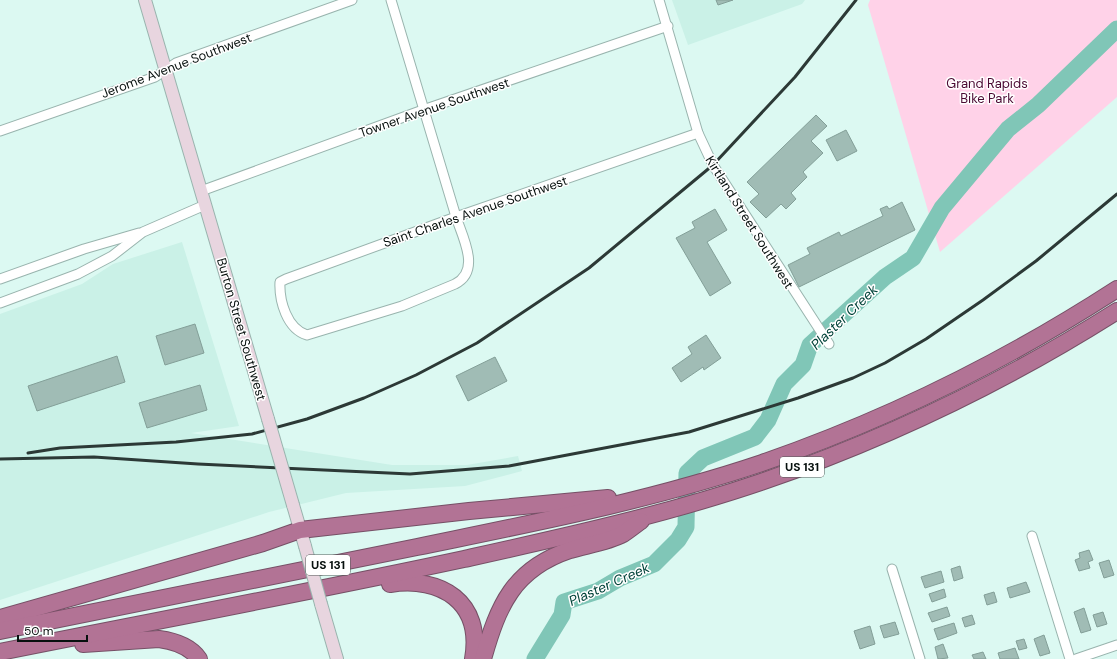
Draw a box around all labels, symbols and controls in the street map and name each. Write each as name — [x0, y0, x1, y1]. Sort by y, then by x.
street label: Jerome Avenue Southwest — [98, 29, 254, 102]
street label: Towner Avenue Southwest — [357, 74, 512, 141]
park label: Grand Rapids Bike Park — [946, 75, 1028, 107]
street label: Kirtland Street Southwest — [702, 153, 797, 292]
street label: Saint Charles Avenue Southwest — [381, 172, 570, 251]
street label: Burton Street Southwest — [213, 256, 270, 402]
water label: Plaster Creek — [807, 280, 882, 353]
road number: US 131 — [780, 457, 824, 477]
road number: US 131 — [306, 555, 350, 575]
water label: Plaster Creek — [566, 558, 653, 610]
scale bar — [18, 617, 87, 643]
text: 50 m — [24, 623, 53, 639]

